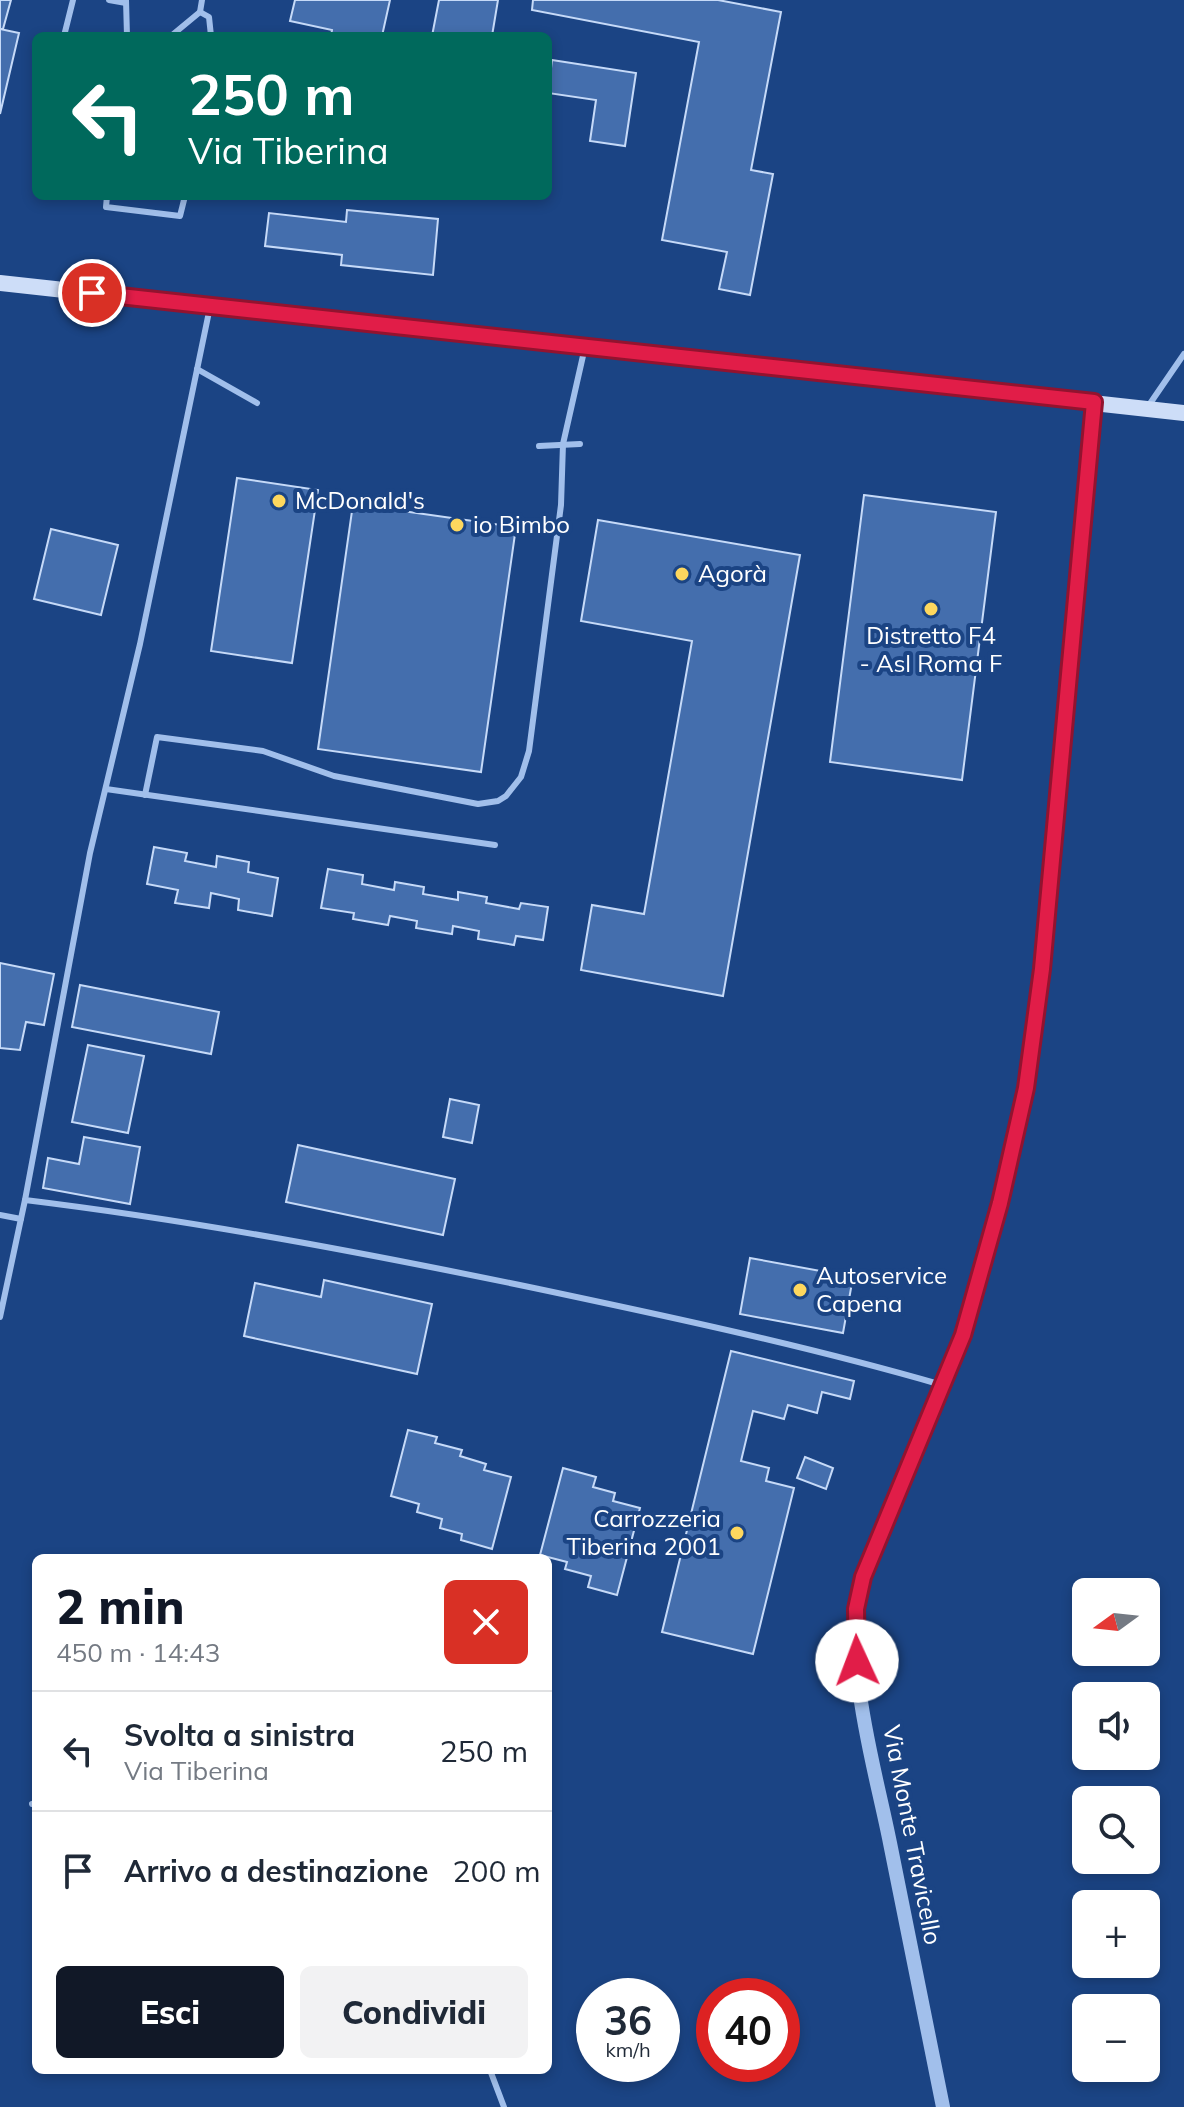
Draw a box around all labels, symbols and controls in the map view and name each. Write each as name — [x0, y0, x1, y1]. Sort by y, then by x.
text: 250 m — [188, 59, 355, 129]
icon: left — [56, 64, 160, 168]
text: Via Tiberina — [188, 128, 389, 173]
pin — [58, 259, 126, 327]
icon: arrive — [70, 271, 114, 315]
place label: McDonald's — [295, 485, 425, 515]
marker: McDonald's — [270, 492, 288, 510]
place label: io Bimbo — [473, 509, 570, 539]
marker: io Bimbo — [448, 516, 466, 534]
place label: Agorà — [698, 558, 767, 588]
marker: Agorà — [673, 565, 691, 583]
marker: Distretto F4 - Asl Roma F — [922, 600, 940, 618]
place label: Distretto F4 - Asl Roma F — [859, 620, 1003, 678]
place label: Autoservice Capena — [816, 1260, 947, 1318]
marker: Autoservice Capena — [791, 1281, 809, 1299]
place label: Carrozzeria Tiberina 2001 — [567, 1503, 721, 1561]
marker: Carrozzeria Tiberina 2001 — [728, 1524, 746, 1542]
text: 2 min — [56, 1576, 185, 1636]
north arrow — [1072, 1578, 1160, 1666]
map controls — [1072, 1578, 1160, 2082]
button: close — [444, 1580, 528, 1664]
position arrow — [815, 1619, 899, 1703]
text: 450 m · 14:43 — [56, 1636, 220, 1669]
button: sound — [1072, 1682, 1160, 1770]
text: Svolta a sinistra — [124, 1716, 355, 1754]
street label: Via Monte Travicello — [877, 1723, 949, 1947]
icon: left — [56, 1729, 100, 1773]
text: 250 m — [440, 1732, 528, 1770]
text: Via Tiberina — [124, 1754, 269, 1787]
button: search — [1072, 1786, 1160, 1874]
icon: arrive — [56, 1849, 100, 1893]
text: Arrivo a destinazione — [124, 1852, 428, 1890]
text: 200 m — [452, 1852, 541, 1890]
button: + — [1072, 1890, 1160, 1978]
button: Esci — [56, 1966, 284, 2058]
button: Condividi — [300, 1966, 528, 2058]
speed limit sign: 40 — [696, 1978, 800, 2082]
button: − — [1072, 1994, 1160, 2082]
text: 36 — [604, 1995, 652, 2045]
text: km/h — [605, 2037, 651, 2062]

